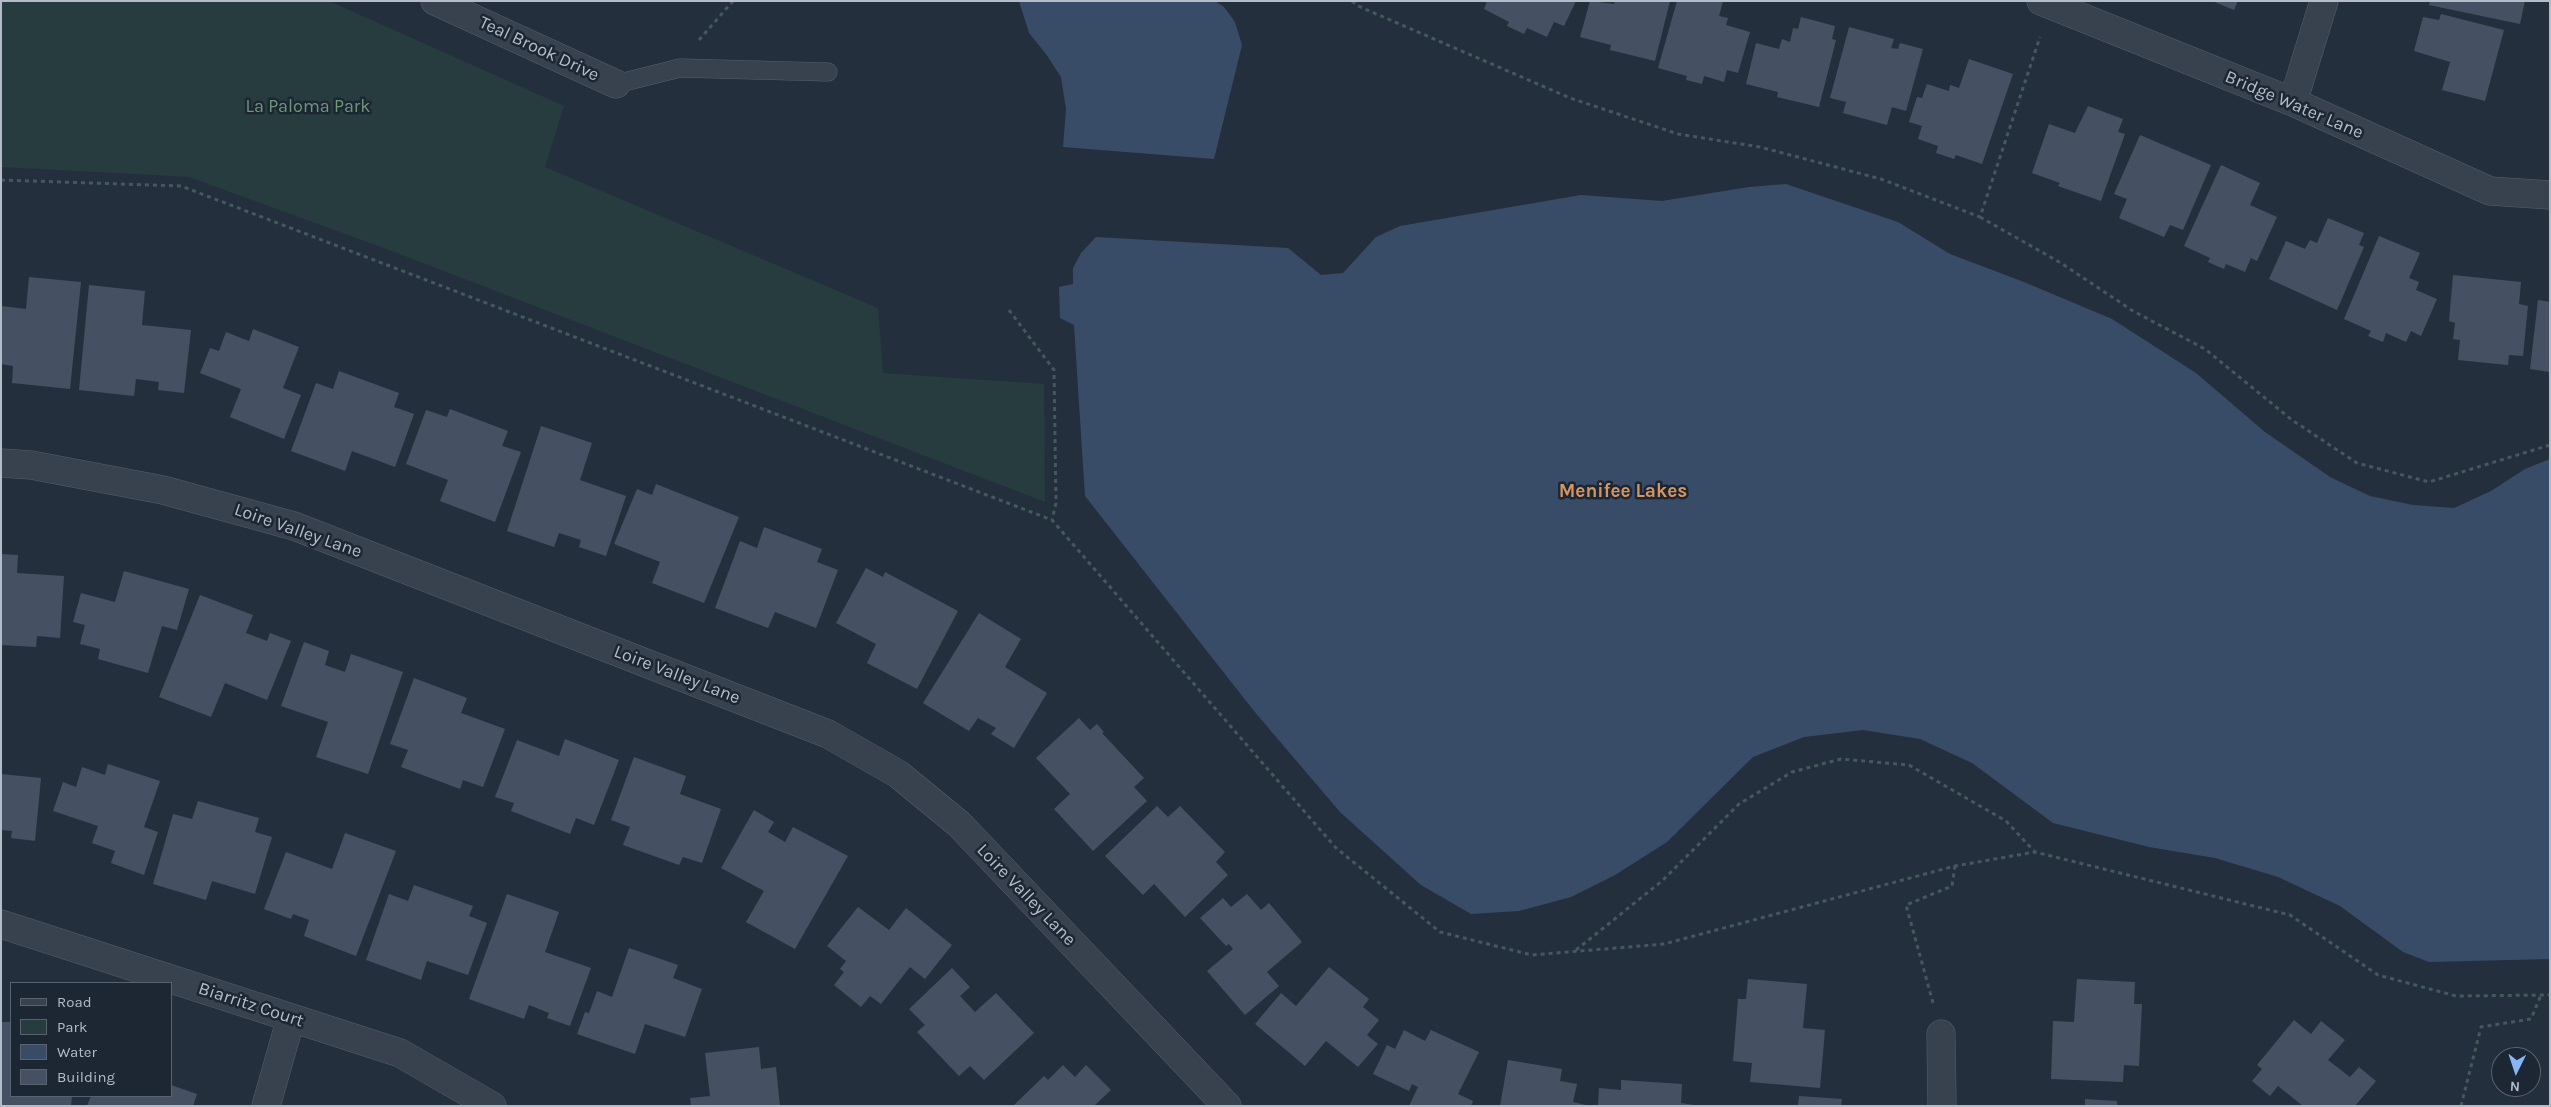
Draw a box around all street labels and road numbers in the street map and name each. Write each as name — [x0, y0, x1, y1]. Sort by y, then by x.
street label: Teal Brook Drive — [476, 12, 602, 86]
street label: Bridge Water Lane — [2222, 66, 2366, 144]
street label: Loire Valley Lane — [231, 499, 365, 563]
street label: Loire Valley Lane — [611, 641, 743, 709]
street label: Loire Valley Lane — [972, 839, 1080, 951]
street label: Biarritz Court — [196, 978, 306, 1032]

